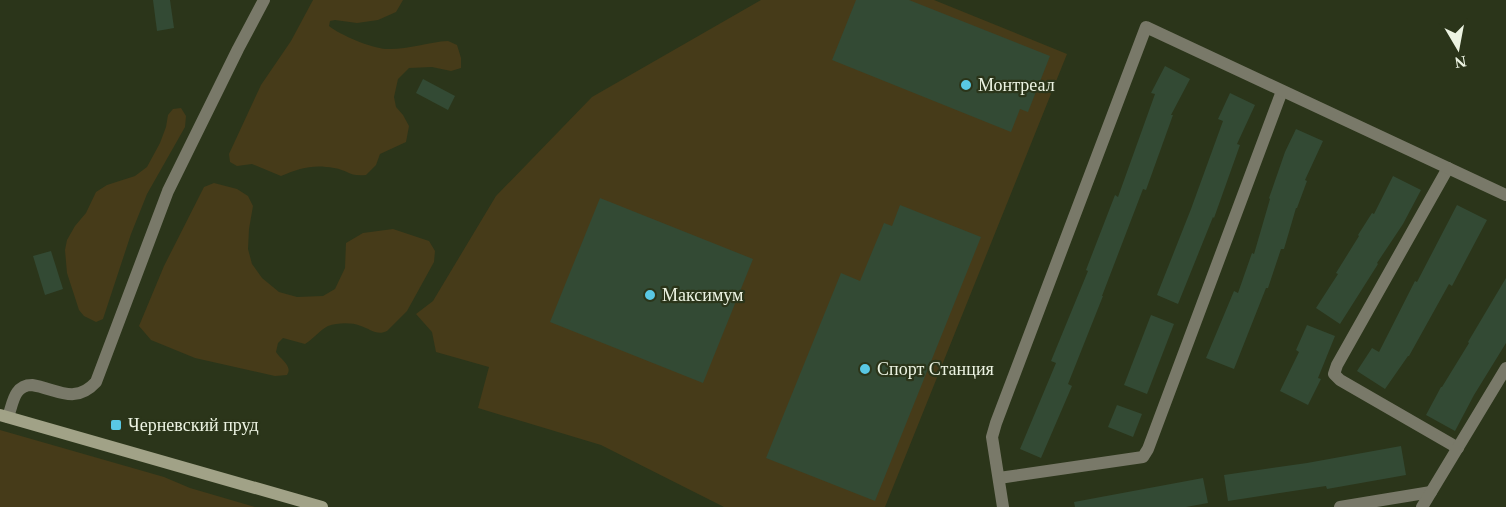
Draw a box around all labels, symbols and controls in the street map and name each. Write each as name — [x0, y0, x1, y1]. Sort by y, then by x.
north arrow — [1428, 18, 1488, 78]
text: N — [1453, 53, 1468, 72]
place label: Монтреал — [978, 75, 1055, 95]
marker: Монтреал — [959, 78, 973, 92]
place label: Максимум — [662, 285, 743, 305]
marker: Максимум — [643, 288, 657, 302]
place label: Спорт Станция — [877, 359, 994, 379]
marker: Спорт Станция — [858, 362, 872, 376]
place label: Черневский пруд — [128, 415, 259, 435]
marker: Черневский пруд — [109, 418, 123, 432]

